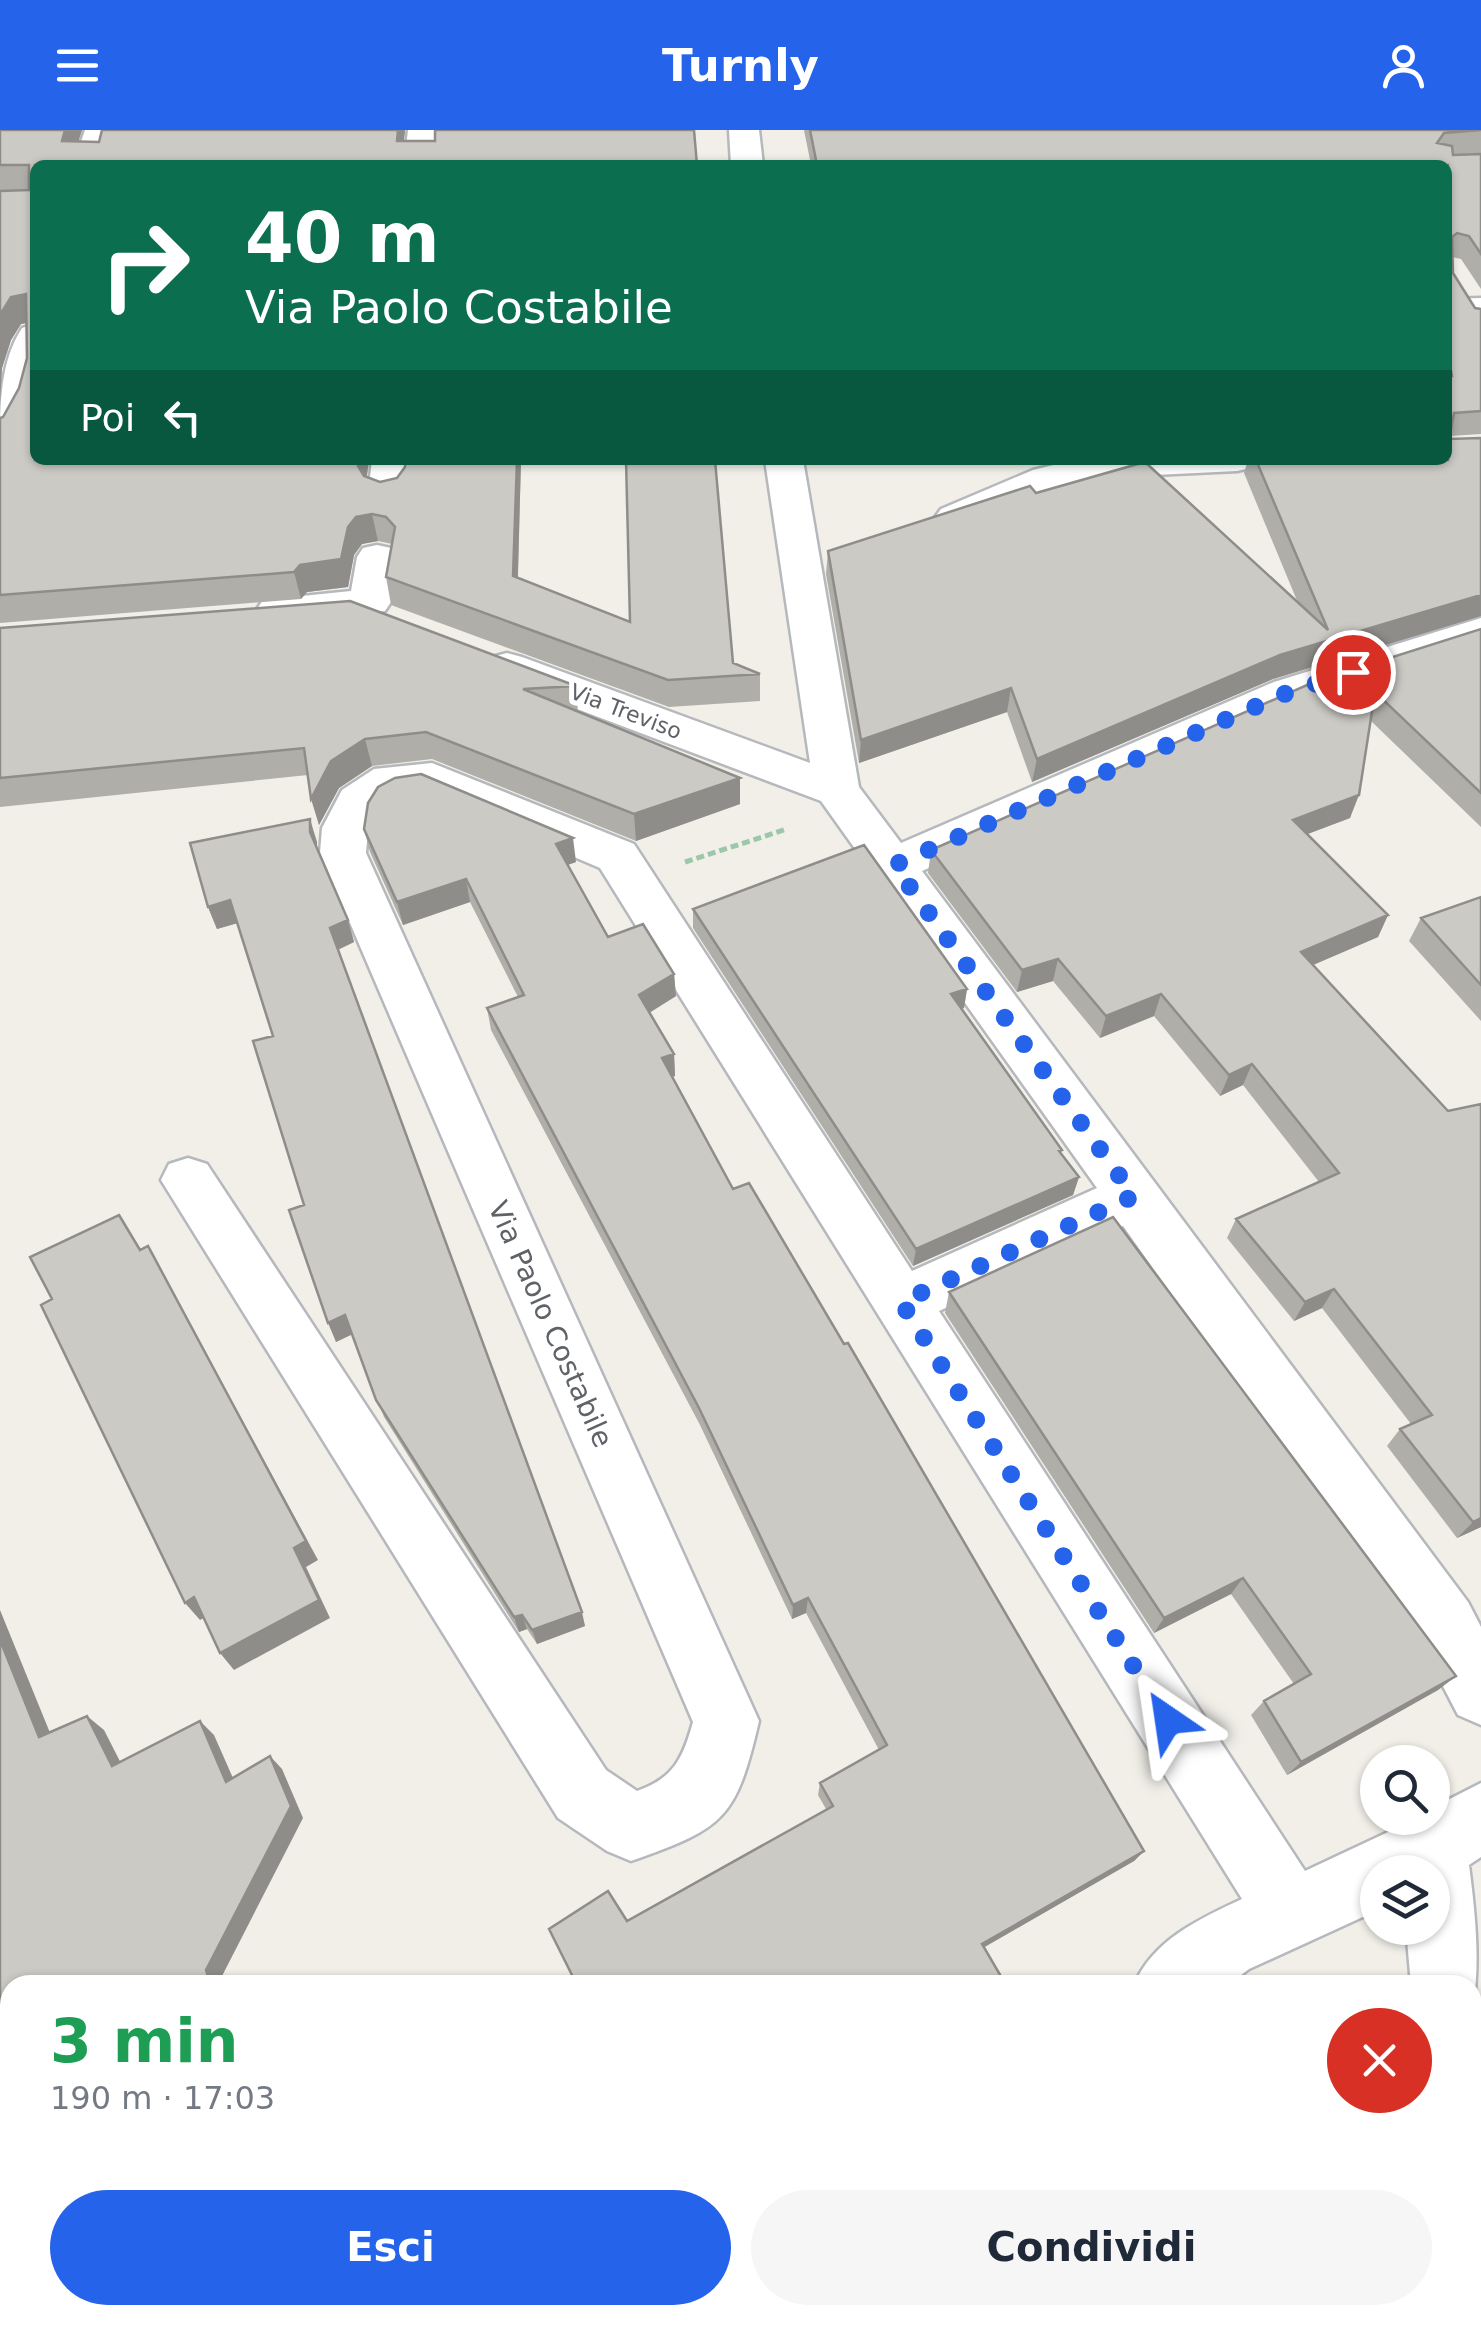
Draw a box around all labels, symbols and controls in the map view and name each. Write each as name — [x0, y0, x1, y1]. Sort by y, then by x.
icon: menu — [50, 38, 105, 93]
icon: person — [1376, 38, 1431, 93]
text: Turnly — [662, 39, 819, 92]
text: 40 m — [245, 197, 440, 279]
icon: right — [80, 200, 210, 330]
text: Via Paolo Costabile — [245, 281, 673, 334]
icon: left — [155, 390, 210, 445]
text: Poi — [80, 396, 135, 440]
pin — [1311, 630, 1396, 715]
icon: arrive — [1326, 645, 1381, 700]
street label: Via Treviso — [566, 679, 685, 744]
street label: Via Paolo Costabile — [481, 1196, 620, 1452]
position arrow — [1116, 1668, 1220, 1772]
map controls — [1360, 1745, 1450, 1945]
button: search — [1360, 1745, 1450, 1835]
button: layers — [1360, 1855, 1450, 1945]
text: 3 min — [50, 2006, 238, 2076]
button: close — [1327, 2008, 1432, 2113]
text: 190 m · 17:03 — [50, 2079, 275, 2117]
button: Esci — [50, 2190, 731, 2305]
button: Condividi — [751, 2190, 1432, 2305]

